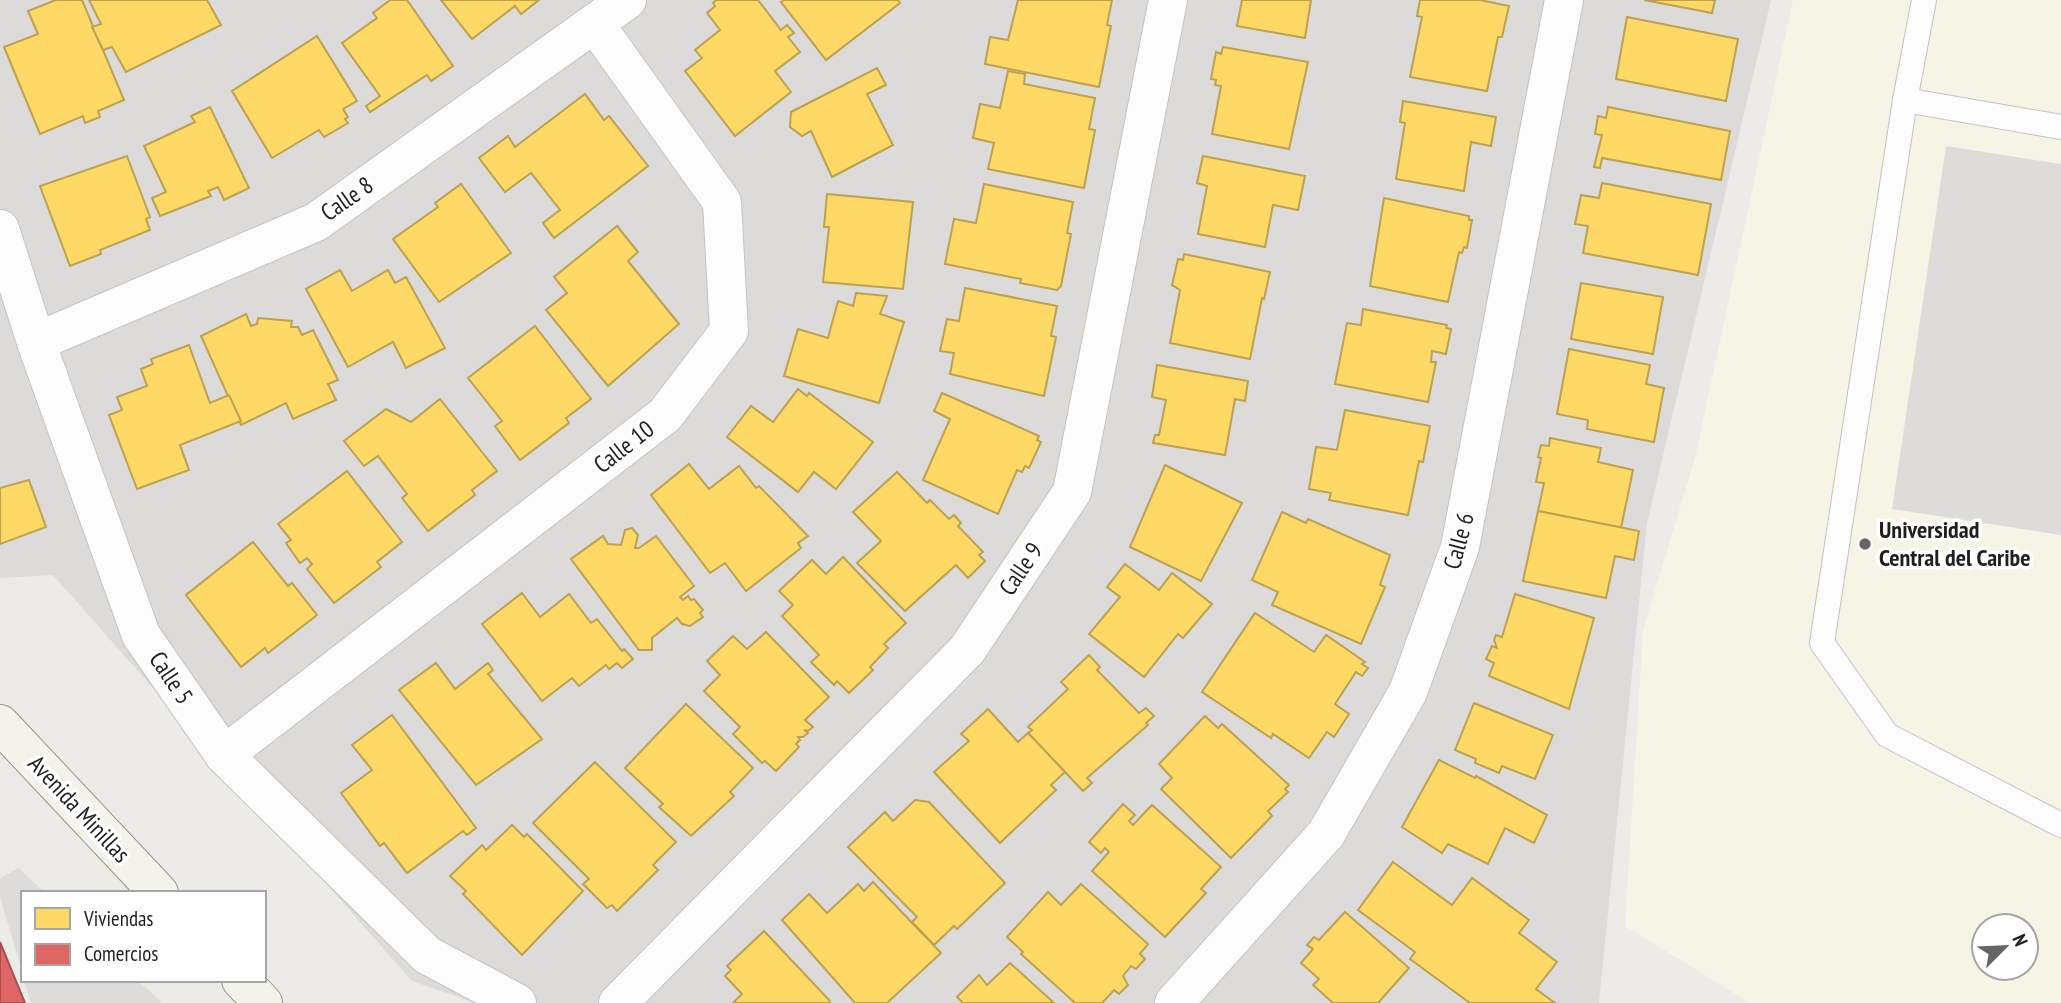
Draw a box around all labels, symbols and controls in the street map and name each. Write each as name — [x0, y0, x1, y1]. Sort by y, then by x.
street label: Calle 8 — [314, 169, 379, 228]
street label: Calle 10 — [587, 413, 660, 480]
street label: Calle 6 — [1436, 509, 1481, 573]
place label: Universidad Central del Caribe — [1879, 514, 2030, 573]
street label: Calle 9 — [992, 536, 1049, 601]
marker: Universidad Central del Caribe — [1857, 536, 1873, 552]
street label: Calle 5 — [143, 645, 200, 710]
street label: Avenida Minillas — [22, 748, 137, 869]
legend — [21, 891, 266, 982]
text: Viviendas — [83, 905, 153, 932]
north arrow — [1970, 912, 2040, 982]
text: N — [2007, 931, 2034, 950]
text: Comercios — [84, 940, 158, 967]

